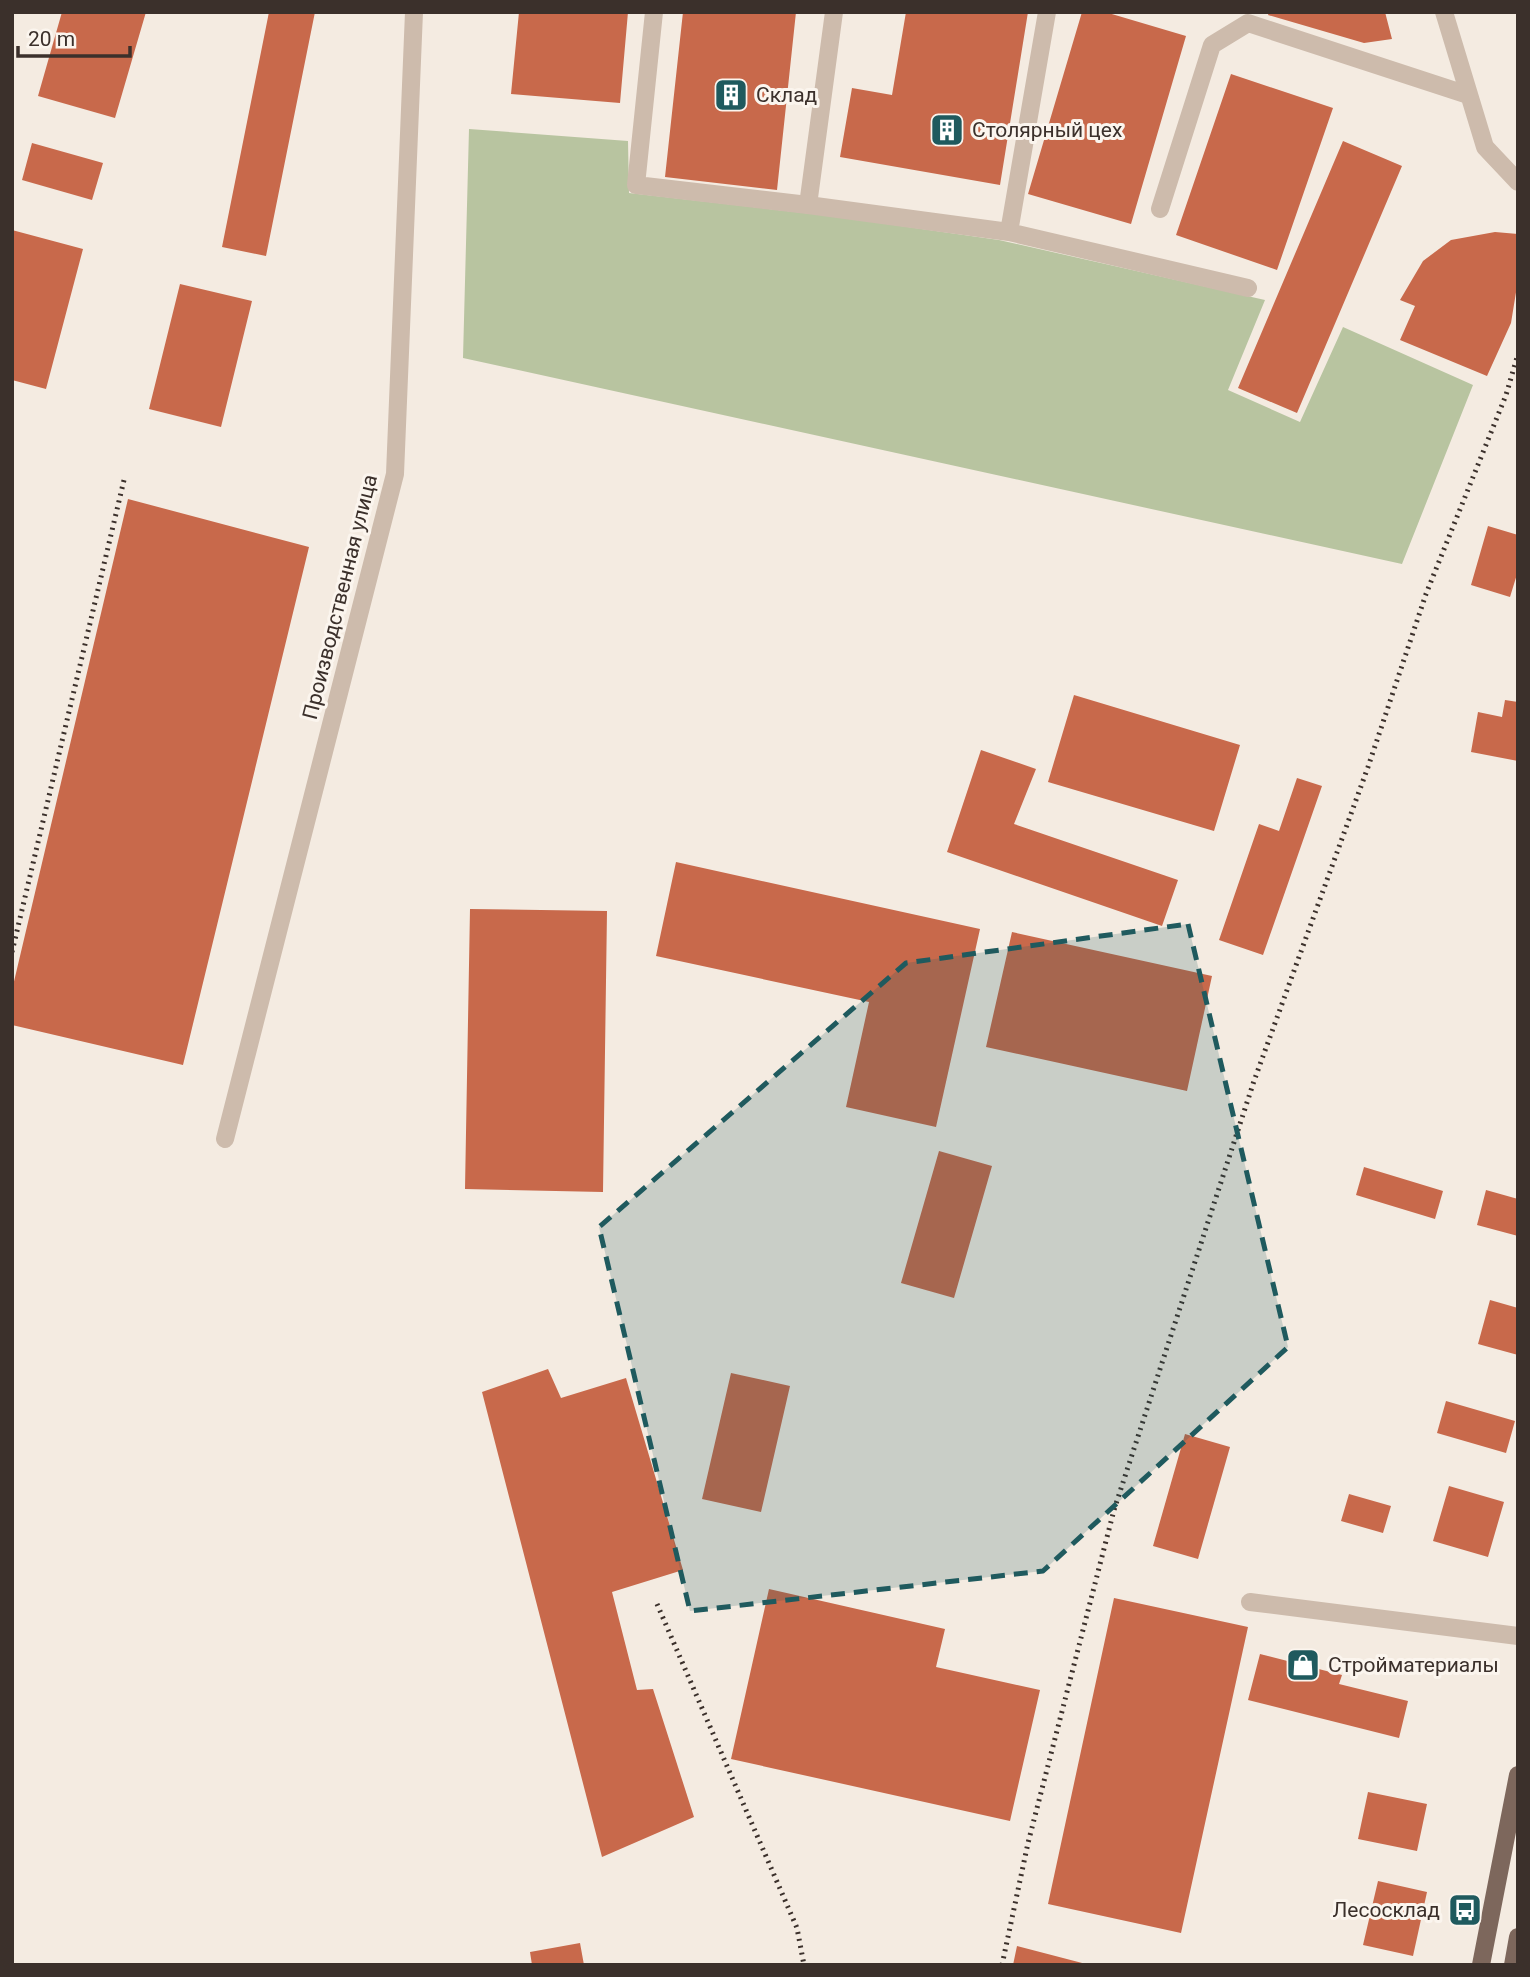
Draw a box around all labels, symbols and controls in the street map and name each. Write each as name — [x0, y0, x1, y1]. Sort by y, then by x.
scale bar — [18, 14, 130, 58]
text: 20 m — [28, 27, 75, 51]
building icon: Склад — [712, 76, 750, 114]
place label: Склад — [756, 83, 818, 107]
building icon: Столярный цех — [928, 111, 966, 149]
place label: Столярный цех — [972, 118, 1122, 142]
street label: Производственная улица — [298, 472, 382, 722]
shop icon: Стройматериалы — [1284, 1646, 1322, 1684]
place label: Стройматериалы — [1328, 1653, 1499, 1677]
bus stop icon: Лесосклад — [1446, 1891, 1484, 1929]
place label: Лесосклад — [1332, 1898, 1440, 1922]

